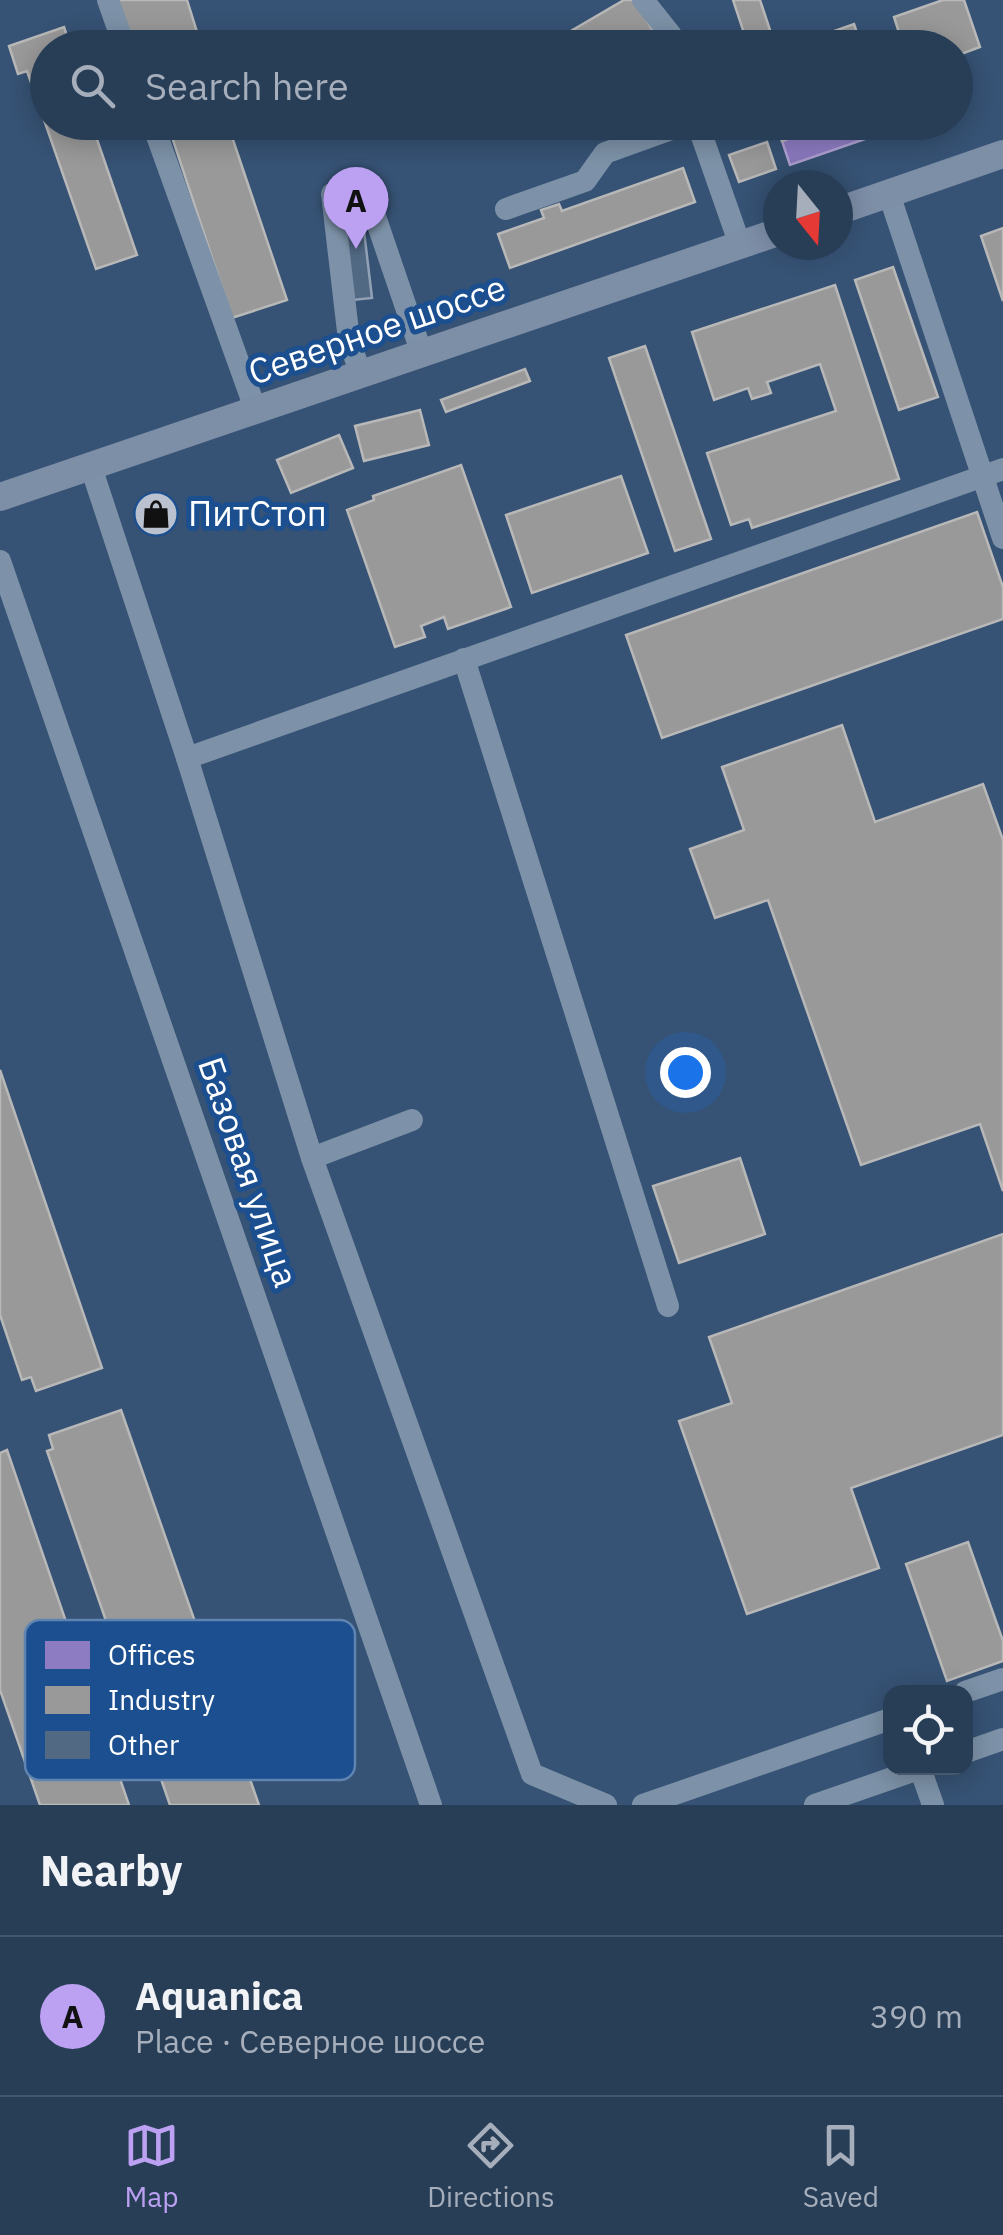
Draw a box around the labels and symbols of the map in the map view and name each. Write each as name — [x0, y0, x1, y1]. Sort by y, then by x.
pin: A — [324, 166, 388, 249]
north arrow — [763, 170, 853, 260]
street label: Северное шоссе — [242, 263, 511, 395]
place label: ПитСтоп — [188, 490, 327, 536]
shop icon: ПитСтоп — [133, 491, 179, 537]
your location — [660, 1047, 711, 1098]
street label: Базовая улица — [188, 1051, 310, 1293]
legend — [25, 1620, 355, 1780]
text: Offices — [108, 1636, 196, 1673]
text: Industry — [108, 1681, 215, 1718]
text: Other — [108, 1726, 179, 1763]

